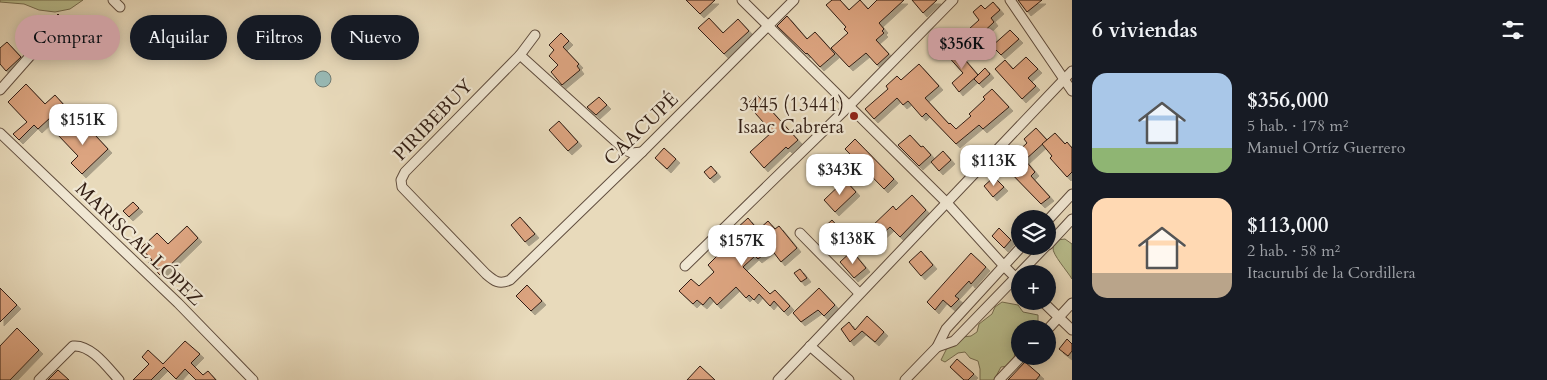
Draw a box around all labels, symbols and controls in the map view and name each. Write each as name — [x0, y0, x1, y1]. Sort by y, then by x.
chip: Comprar — [15, 15, 120, 60]
chip: Alquilar — [130, 15, 227, 60]
chip: Filtros — [237, 15, 321, 60]
chip: Nuevo — [331, 15, 419, 60]
text: 6 viviendas — [1092, 16, 1198, 45]
icon: filters — [1499, 16, 1527, 44]
pin: $356K — [927, 28, 997, 70]
text: $356K — [939, 33, 985, 55]
street label: PIRIBEBUY — [387, 73, 479, 167]
text: $356,000 — [1247, 86, 1328, 115]
street label: CAACUPÉ — [598, 87, 684, 171]
place label: 3445 (13441) Isaac Cabrera — [737, 92, 844, 140]
icon: home — [1132, 93, 1192, 153]
pin: $151K — [48, 104, 118, 146]
text: $151K — [60, 109, 106, 131]
marker: 3445 (13441) Isaac Cabrera — [848, 110, 860, 122]
text: 5 hab. · 178 m² — [1247, 115, 1348, 137]
text: Manuel Ortíz Guerrero — [1247, 137, 1405, 159]
pin: $113K — [959, 144, 1029, 187]
text: $113K — [971, 150, 1017, 172]
pin: $343K — [805, 154, 875, 196]
text: $343K — [817, 159, 863, 181]
street label: MARISCAL LÓPEZ — [70, 176, 209, 312]
map controls — [1011, 210, 1056, 365]
button: layers — [1011, 210, 1056, 255]
text: $113,000 — [1247, 211, 1328, 240]
icon: home — [1132, 218, 1192, 278]
pin: $138K — [818, 222, 888, 265]
pin: $157K — [707, 224, 777, 267]
text: $138K — [830, 228, 876, 250]
text: $157K — [719, 230, 765, 252]
text: 2 hab. · 58 m² — [1247, 240, 1340, 262]
text: Itacurubí de la Cordillera — [1247, 262, 1416, 284]
button: + — [1011, 265, 1056, 310]
button: − — [1011, 320, 1056, 365]

